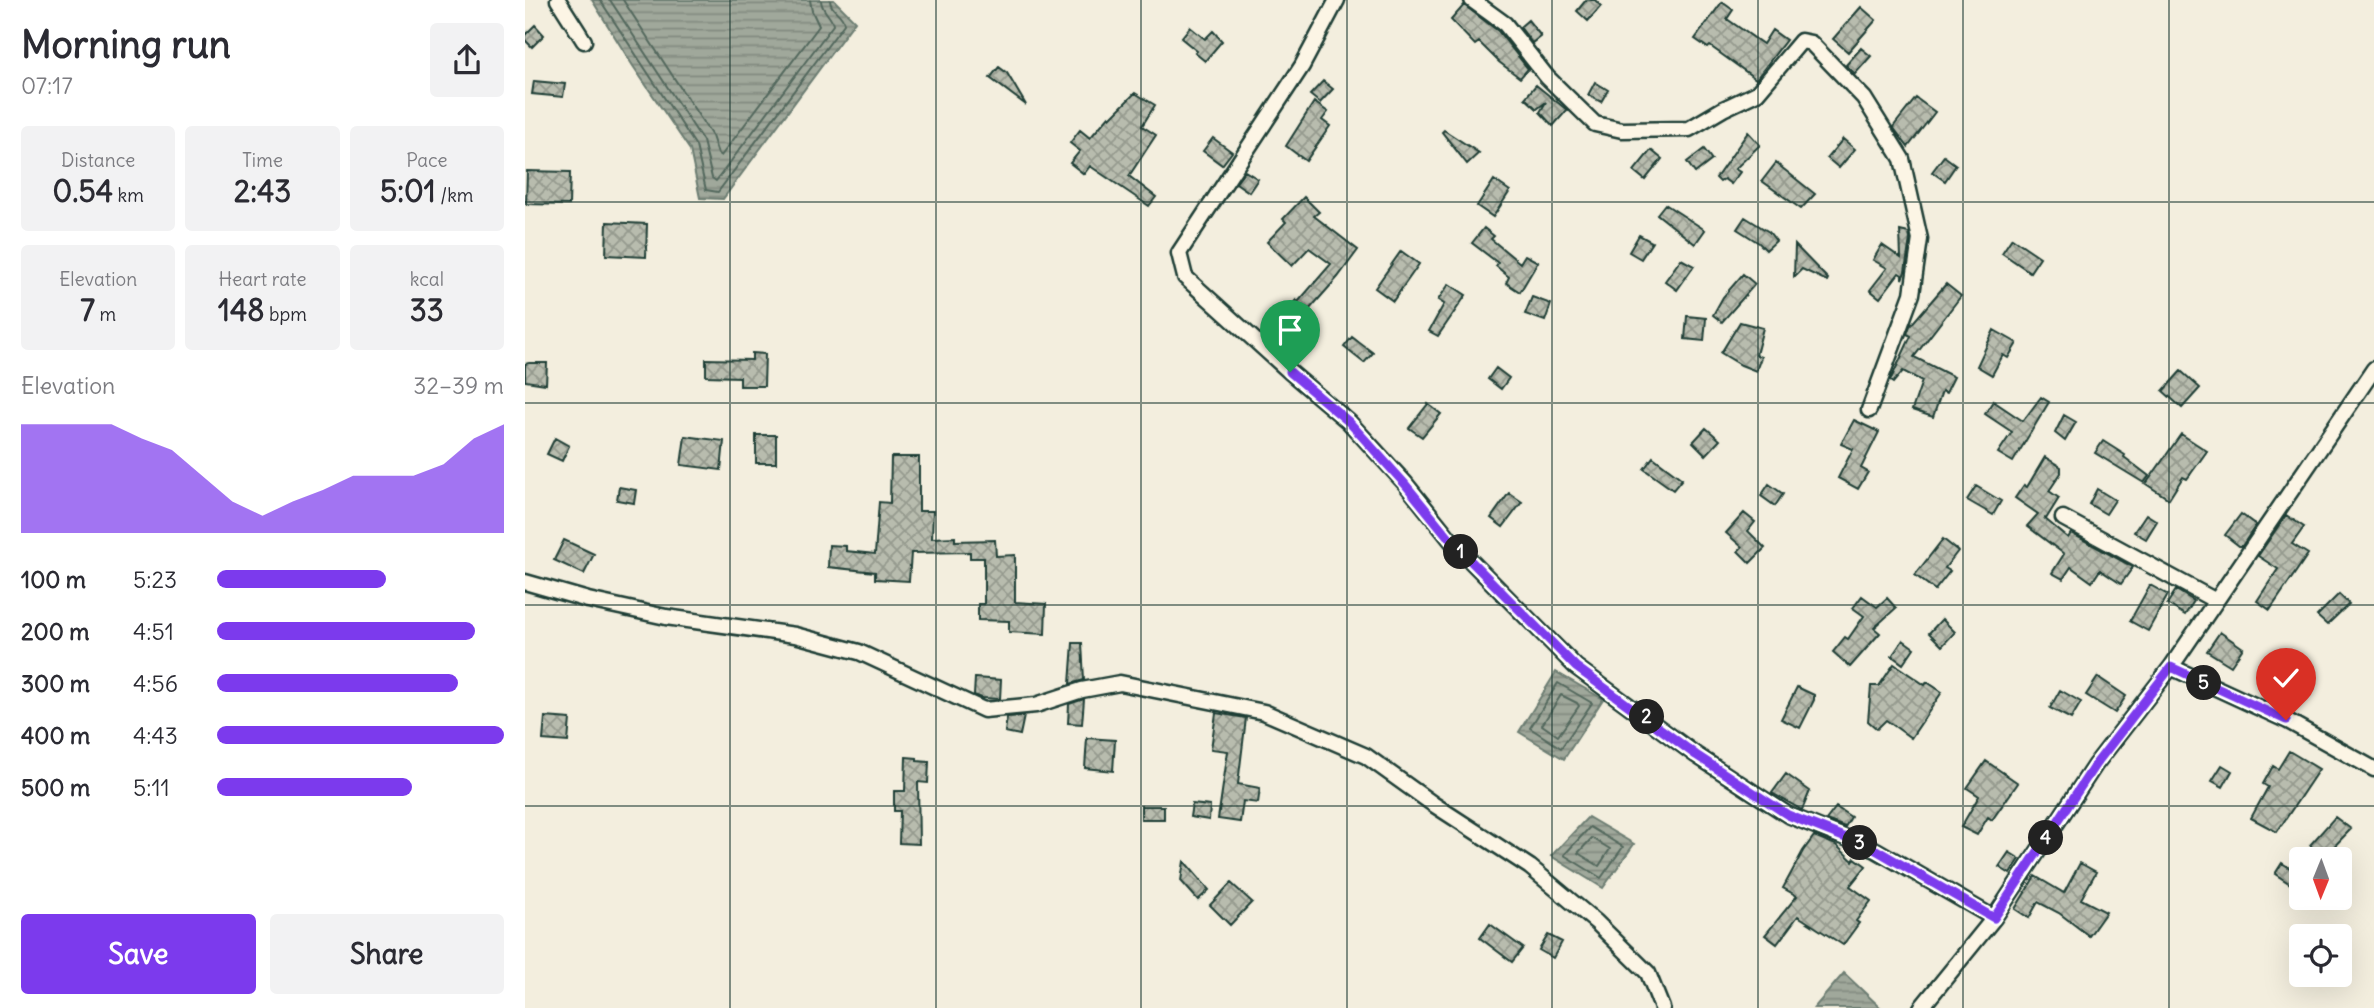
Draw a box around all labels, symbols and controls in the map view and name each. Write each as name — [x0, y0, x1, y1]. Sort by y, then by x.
text: Morning run — [21, 21, 231, 68]
button: share — [430, 23, 504, 97]
text: 07:17 — [21, 71, 73, 100]
text: Distance — [61, 148, 135, 172]
text: Time — [242, 148, 283, 172]
text: Pace — [406, 148, 447, 172]
text: 0.54 — [52, 172, 113, 210]
text: 2:43 — [234, 172, 291, 210]
text: 5:01 — [380, 172, 436, 210]
text: km — [113, 183, 144, 207]
text: /km — [436, 183, 474, 207]
text: Elevation — [59, 267, 137, 291]
text: Heart rate — [218, 267, 307, 291]
text: kcal — [410, 267, 444, 291]
text: 7 — [80, 291, 95, 329]
text: 148 — [218, 291, 265, 329]
text: 33 — [410, 291, 444, 329]
pin — [1260, 300, 1320, 372]
text: m — [95, 302, 116, 326]
text: bpm — [265, 302, 307, 326]
icon: arrive — [1271, 311, 1309, 349]
text: Elevation — [21, 371, 115, 400]
text: 32–39 m — [413, 371, 504, 400]
pin: 1 — [1443, 534, 1479, 570]
text: 1 — [1457, 539, 1464, 563]
text: 100 m — [21, 565, 86, 594]
text: 5:23 — [133, 565, 177, 594]
text: 200 m — [21, 617, 90, 646]
text: 4:51 — [133, 617, 174, 646]
pin — [2256, 648, 2316, 720]
icon: check — [2267, 659, 2305, 697]
pin: 5 — [2187, 666, 2221, 700]
text: 300 m — [21, 669, 90, 698]
text: 4:56 — [133, 669, 178, 698]
text: 5 — [2198, 670, 2209, 694]
pin: 2 — [1629, 700, 1665, 734]
text: 2 — [1641, 704, 1652, 728]
text: 400 m — [21, 721, 90, 750]
text: 4:43 — [133, 721, 178, 750]
text: 500 m — [21, 773, 90, 802]
text: 5:11 — [133, 773, 170, 802]
pin: 4 — [2029, 820, 2063, 856]
text: 4 — [2040, 825, 2051, 849]
pin: 3 — [1843, 826, 1877, 860]
text: 3 — [1854, 830, 1865, 854]
north arrow — [2289, 847, 2352, 910]
map controls — [2289, 847, 2352, 987]
button: Save — [21, 914, 256, 994]
button: Share — [270, 914, 504, 994]
button: locate — [2289, 924, 2352, 987]

